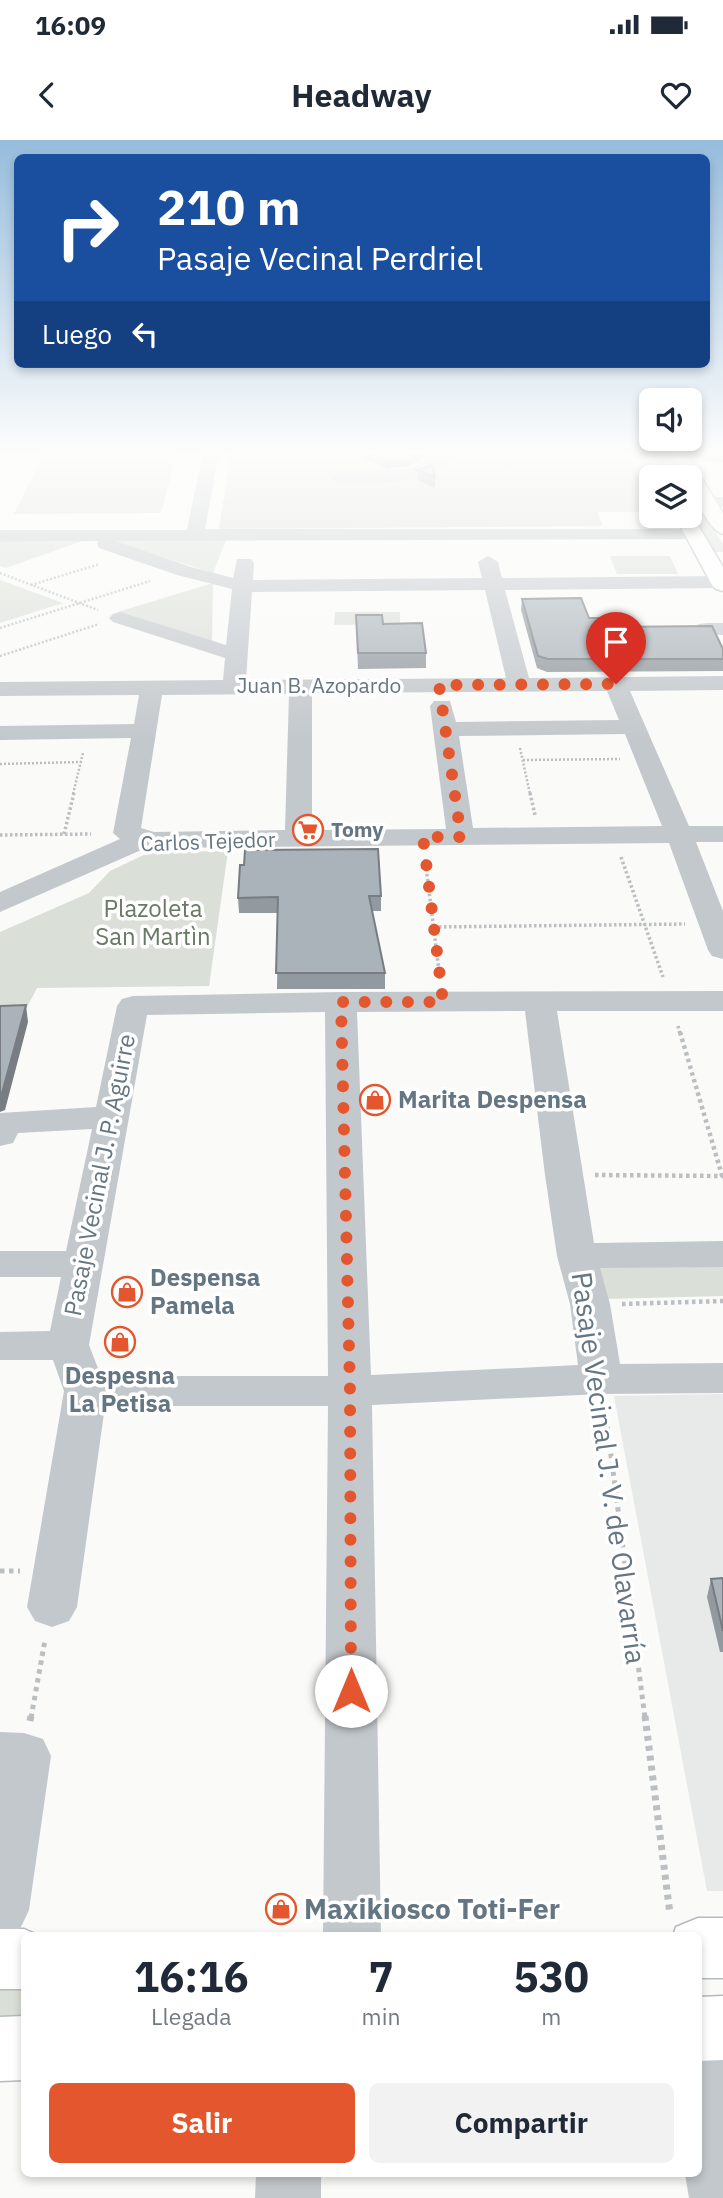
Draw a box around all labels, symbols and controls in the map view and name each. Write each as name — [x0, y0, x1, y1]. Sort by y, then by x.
text: 16:09 — [35, 8, 106, 42]
text: Headway — [291, 74, 432, 116]
icon: back — [28, 76, 66, 114]
icon: heart — [657, 76, 695, 114]
text: 210 m — [157, 175, 301, 238]
icon: right — [42, 182, 133, 273]
text: Pasaje Vecinal Perdriel — [157, 237, 483, 279]
icon: left — [126, 315, 164, 353]
text: Luego — [42, 317, 112, 351]
map controls — [639, 388, 702, 528]
button: sound — [639, 388, 702, 451]
button: layers — [639, 465, 702, 528]
pin — [586, 612, 646, 684]
icon: arrive — [597, 623, 635, 661]
street label: Juan B. Azopardo — [237, 671, 401, 699]
supermarket icon: Tomy — [291, 813, 325, 847]
place label: Tomy — [331, 815, 384, 843]
street label: Carlos Tejedor — [140, 825, 276, 857]
park label: Plazoleta San Martìn — [95, 892, 211, 952]
street label: Pasaje Vecinal J. P. Aguirre — [56, 1031, 142, 1319]
shop icon: Marita Despensa — [358, 1083, 392, 1117]
place label: Marita Despensa — [398, 1083, 587, 1115]
place label: Despensa Pamela — [150, 1261, 260, 1321]
street label: Pasaje Vecinal J. V. de Olavarría — [564, 1269, 655, 1667]
shop icon: Despensa Pamela — [110, 1275, 144, 1309]
shop icon: Despesna La Petisa — [103, 1325, 137, 1359]
place label: Despesna La Petisa — [65, 1359, 175, 1419]
position arrow — [314, 1654, 388, 1728]
place label: Maxikiosco Toti-Fer — [304, 1890, 560, 1927]
shop icon: Maxikiosco Toti-Fer — [264, 1892, 298, 1926]
text: 16:16 — [134, 1949, 249, 2004]
text: 7 — [368, 1949, 394, 2004]
text: 530 — [513, 1949, 589, 2004]
text: Llegada — [151, 2001, 231, 2031]
text: min — [362, 2001, 400, 2031]
text: m — [541, 2001, 561, 2031]
button: Salir — [49, 2083, 355, 2163]
button: Compartir — [369, 2083, 674, 2163]

